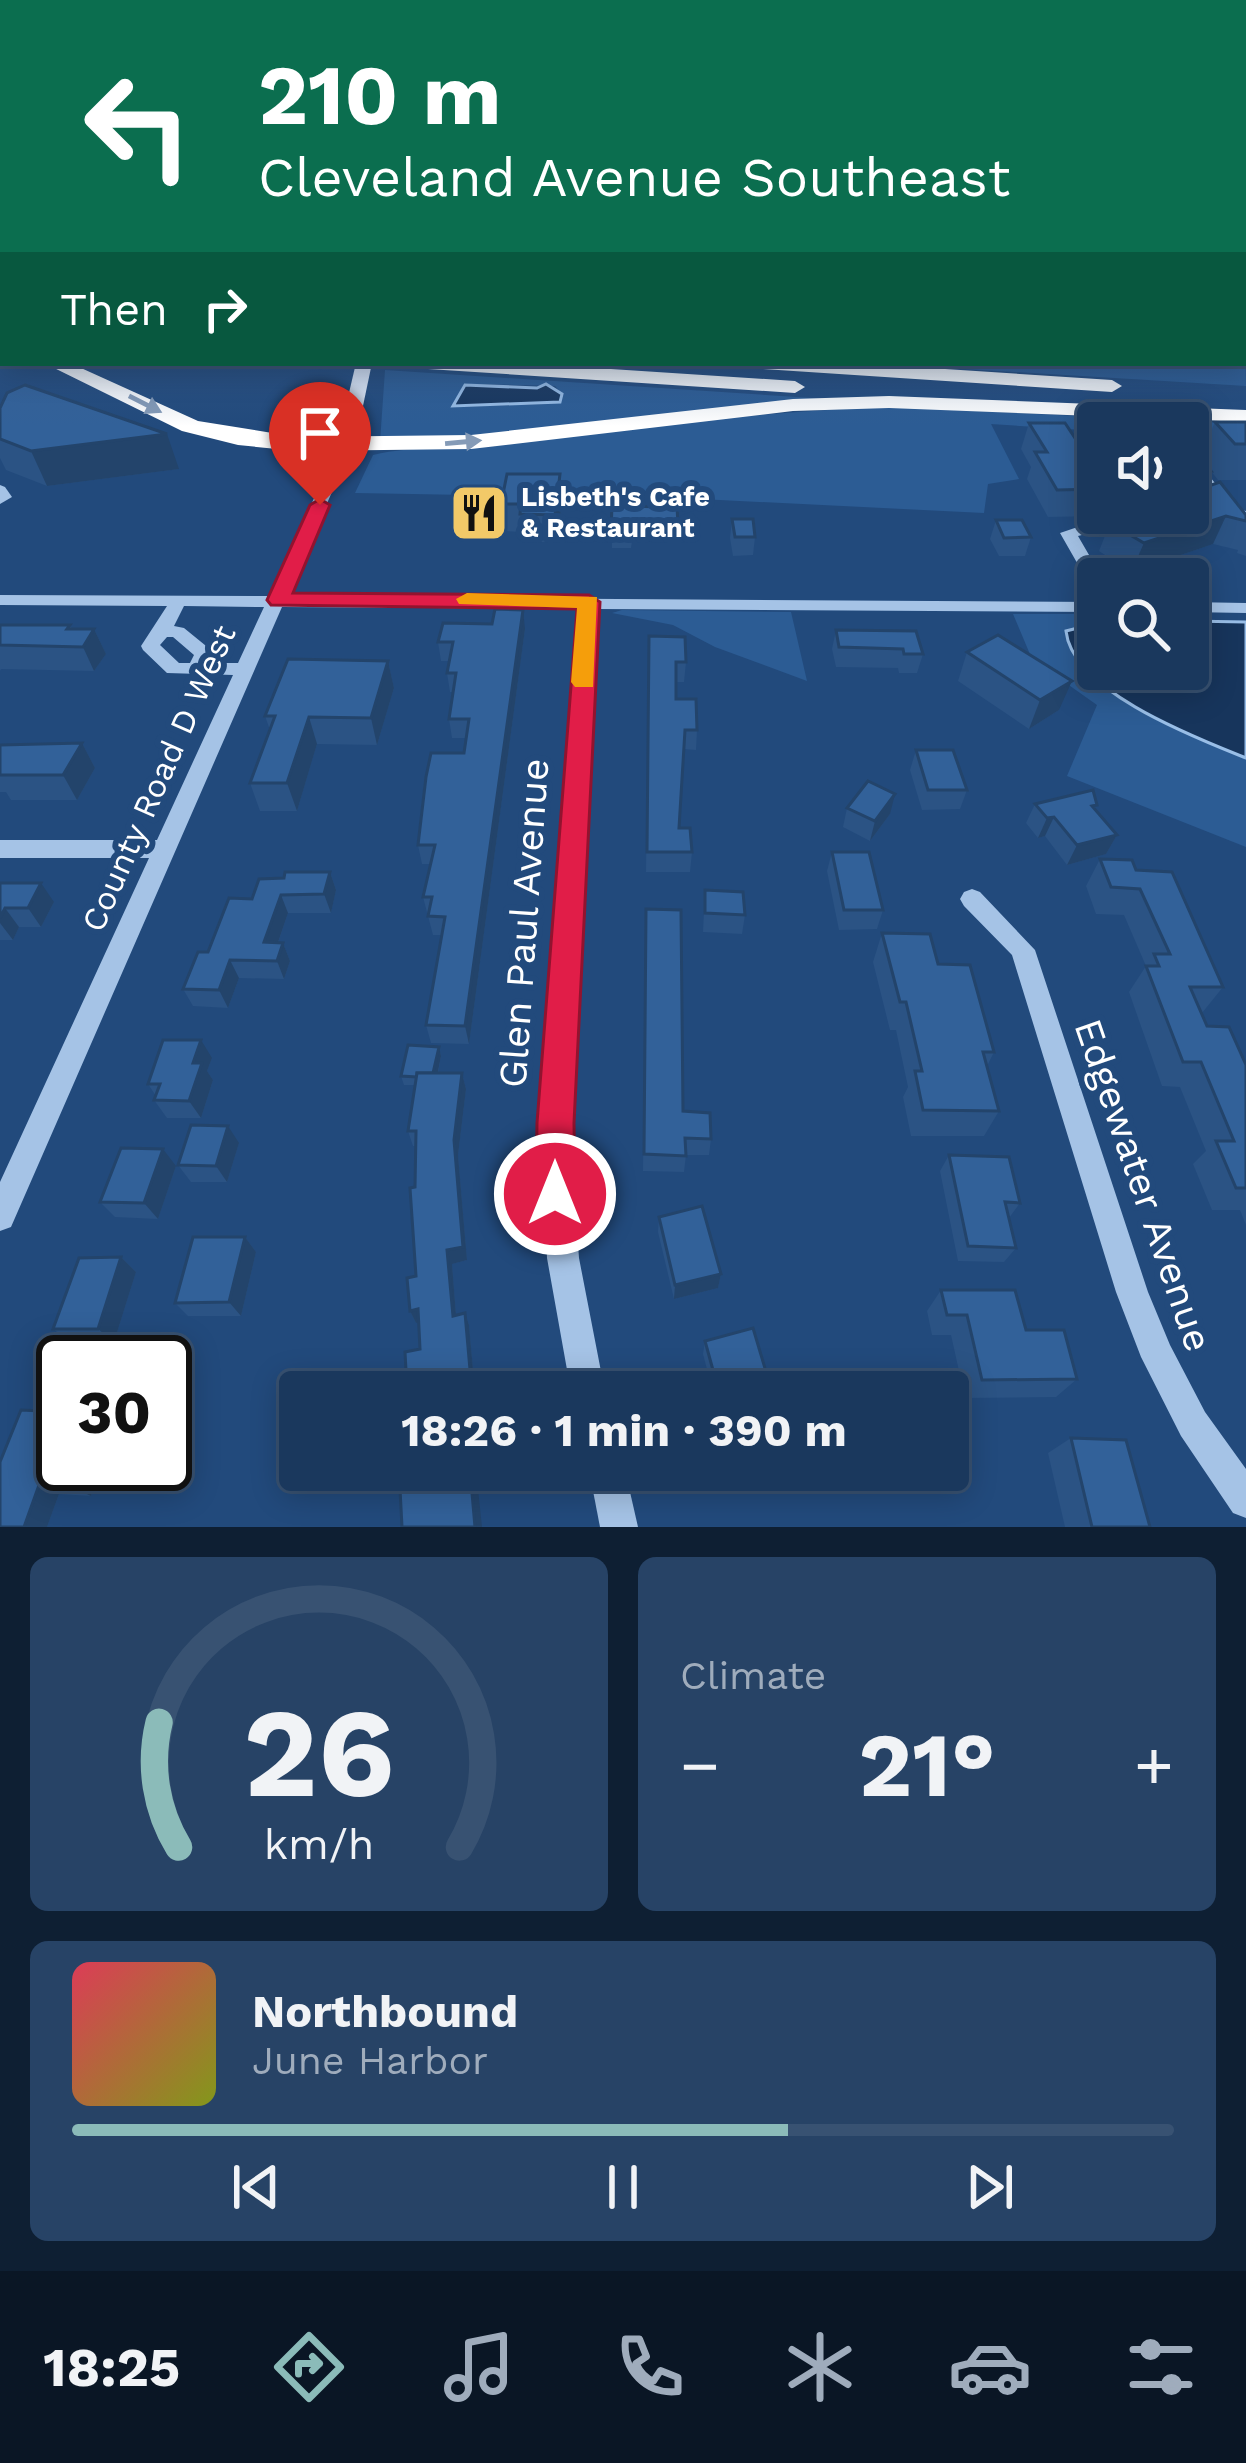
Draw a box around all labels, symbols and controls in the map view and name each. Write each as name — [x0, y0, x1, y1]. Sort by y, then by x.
text: 210 m — [258, 46, 501, 144]
icon: left — [60, 48, 216, 204]
text: Cleveland Avenue Southeast — [258, 146, 1010, 209]
icon: right — [192, 276, 258, 342]
text: Then — [60, 283, 168, 336]
pin — [269, 382, 371, 505]
one-way arrow — [128, 394, 162, 414]
icon: arrive — [287, 400, 353, 466]
map controls — [1077, 402, 1209, 690]
button: sound — [1077, 402, 1209, 534]
one-way arrow — [445, 433, 482, 452]
place label: Lisbeth's Cafe & Restaurant — [521, 481, 710, 544]
restaurant icon: Lisbeth's Cafe & Restaurant — [448, 482, 510, 544]
button: search — [1077, 558, 1209, 690]
street label: County Road D West — [73, 619, 244, 937]
street label: Glen Paul Avenue — [490, 757, 557, 1089]
street label: Edgewater Avenue — [1066, 1013, 1222, 1357]
position arrow — [492, 1131, 618, 1257]
speed limit sign: 30 — [36, 1335, 192, 1491]
text: 18:26 · 1 min · 390 m — [401, 1404, 847, 1457]
text: Climate — [680, 1653, 826, 1698]
text: 26 — [243, 1680, 395, 1826]
text: 21° — [859, 1712, 995, 1818]
text: − — [680, 1727, 720, 1804]
text: + — [1134, 1727, 1174, 1804]
text: km/h — [264, 1819, 374, 1869]
text: Northbound — [252, 1985, 518, 2038]
text: June Harbor — [252, 2038, 488, 2083]
icon: previous — [223, 2154, 289, 2220]
icon: pause — [590, 2154, 656, 2220]
icon: next — [957, 2154, 1023, 2220]
icon: directions — [267, 2325, 351, 2409]
icon: music — [437, 2325, 521, 2409]
icon: phone — [608, 2325, 692, 2409]
icon: climate — [778, 2325, 862, 2409]
icon: car — [948, 2325, 1032, 2409]
icon: filters — [1119, 2325, 1203, 2409]
text: 18:25 — [43, 2336, 180, 2399]

